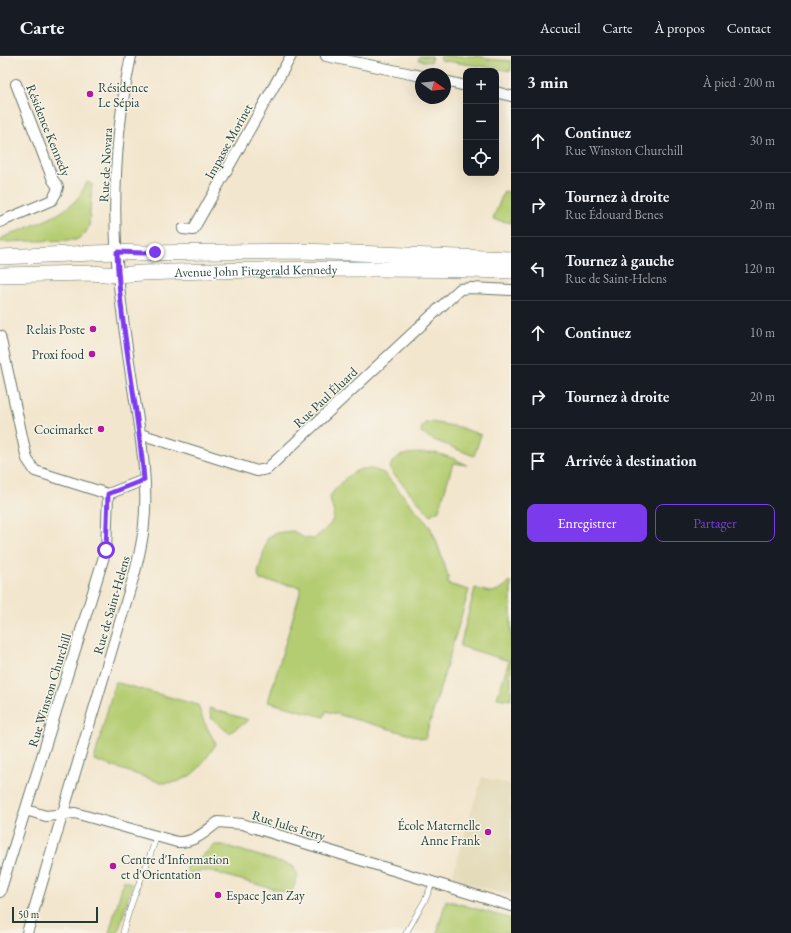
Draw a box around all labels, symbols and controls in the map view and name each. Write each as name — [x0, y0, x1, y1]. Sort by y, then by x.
text: Carte — [20, 15, 64, 40]
text: Accueil — [540, 19, 581, 37]
text: Carte — [603, 19, 633, 37]
text: À propos — [655, 19, 705, 37]
text: Contact — [727, 19, 771, 37]
north arrow — [415, 68, 451, 104]
map controls — [463, 68, 499, 176]
button: + — [463, 68, 499, 104]
text: 3 min — [527, 71, 568, 93]
text: À pied · 200 m — [703, 74, 775, 91]
place label: Résidence Le Sépia — [98, 79, 148, 111]
street label: Résidence Kennedy — [22, 82, 75, 179]
marker: Résidence Le Sépia — [85, 89, 95, 99]
street label: Impasse Morinet — [201, 101, 256, 182]
button: − — [463, 104, 499, 140]
text: Continuez — [565, 123, 631, 142]
street label: Rue de Novara — [95, 126, 116, 203]
icon: ahead — [527, 130, 549, 152]
text: 30 m — [750, 132, 775, 149]
button: locate — [463, 140, 499, 176]
text: Rue Winston Churchill — [565, 142, 683, 159]
text: Tournez à droite — [565, 187, 669, 206]
icon: right — [527, 194, 549, 216]
text: 20 m — [750, 196, 775, 213]
text: Rue Édouard Benes — [565, 206, 663, 223]
route end — [146, 243, 164, 261]
text: Tournez à gauche — [565, 251, 674, 270]
icon: left — [527, 258, 549, 280]
text: 120 m — [744, 260, 775, 277]
street label: Avenue John Fitzgerald Kennedy — [173, 261, 338, 281]
text: Rue de Saint-Helens — [565, 270, 667, 287]
place label: Relais Poste — [26, 321, 85, 338]
icon: ahead — [527, 322, 549, 344]
text: Continuez — [565, 323, 631, 342]
marker: Relais Poste — [88, 324, 98, 334]
text: 10 m — [750, 324, 775, 341]
place label: Proxi food — [32, 346, 84, 363]
marker: Proxi food — [87, 349, 97, 359]
street label: Rue Paul Éluard — [290, 363, 361, 431]
icon: right — [527, 386, 549, 408]
text: Tournez à droite — [565, 387, 669, 406]
text: 20 m — [750, 388, 775, 405]
place label: Cocimarket — [34, 421, 93, 438]
marker: Cocimarket — [96, 424, 106, 434]
icon: arrive — [527, 450, 549, 472]
text: Arrivée à destination — [565, 451, 697, 470]
button: Enregistrer — [527, 504, 647, 542]
button: Partager — [655, 504, 775, 542]
route start — [97, 541, 115, 559]
street label: Rue de Saint-Helens — [89, 554, 134, 656]
street label: Rue Winston Churchill — [24, 631, 75, 749]
street label: Rue Jules Ferry — [250, 806, 328, 845]
place label: École Maternelle Anne Frank — [398, 817, 481, 849]
marker: École Maternelle Anne Frank — [483, 827, 493, 837]
place label: Centre d'Information et d'Orientation — [121, 851, 229, 883]
marker: Centre d'Information et d'Orientation — [108, 861, 118, 871]
place label: Espace Jean Zay — [226, 887, 305, 904]
marker: Espace Jean Zay — [213, 890, 223, 900]
scale bar — [12, 905, 98, 924]
text: 50 m — [18, 907, 39, 921]

